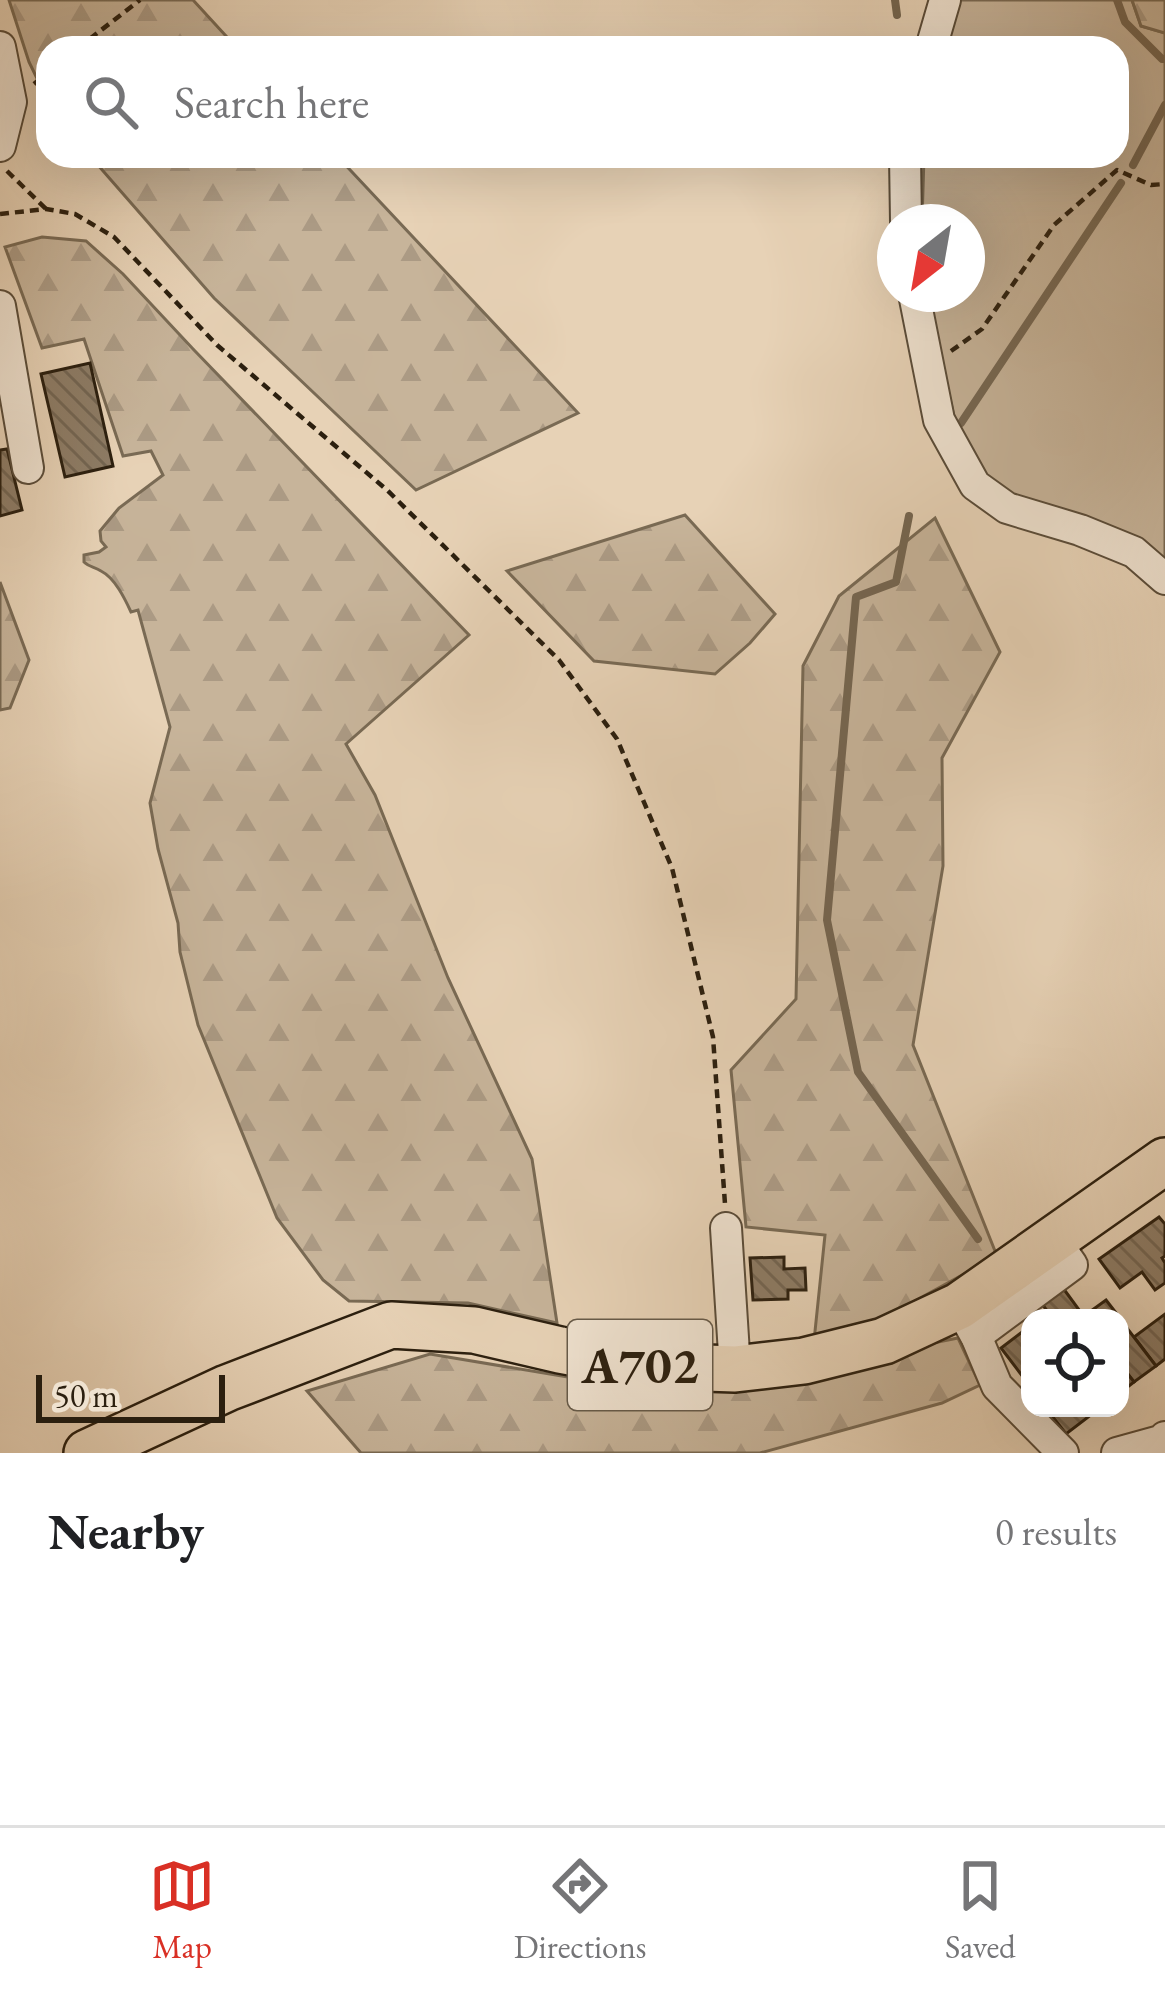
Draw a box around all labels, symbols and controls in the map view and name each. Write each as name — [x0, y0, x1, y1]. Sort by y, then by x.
search box — [36, 36, 1129, 168]
icon: search — [78, 69, 144, 135]
text: Search here — [174, 73, 369, 131]
north arrow — [877, 204, 985, 312]
map controls — [1021, 1309, 1129, 1417]
button: locate — [1021, 1309, 1129, 1417]
road number: A702 — [568, 1320, 712, 1410]
scale bar — [36, 1369, 225, 1422]
text: 50 m — [54, 1374, 118, 1417]
text: Nearby — [48, 1498, 204, 1564]
text: 0 results — [995, 1506, 1117, 1557]
tab: Map — [149, 1853, 215, 1968]
tab: Directions — [514, 1853, 647, 1968]
tab: Saved — [945, 1853, 1016, 1968]

